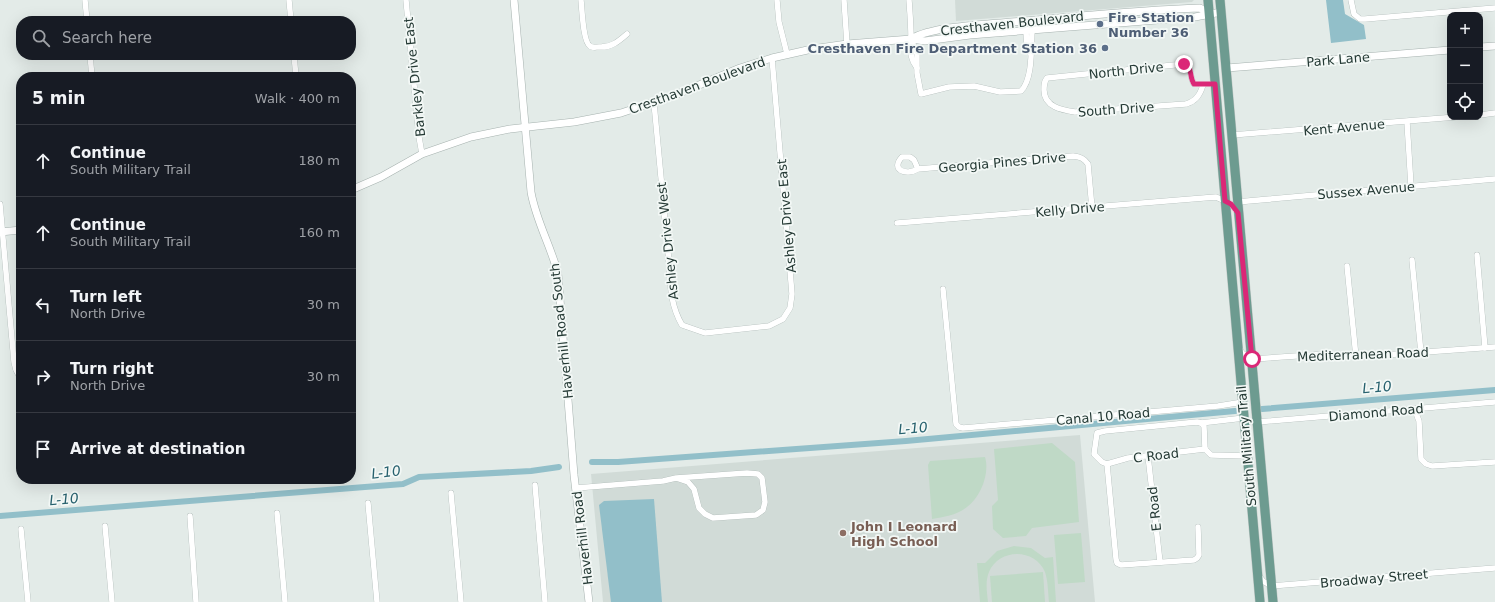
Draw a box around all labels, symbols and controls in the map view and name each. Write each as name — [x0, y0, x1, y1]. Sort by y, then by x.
street label: Cresthaven Boulevard — [940, 9, 1084, 38]
place label: Fire Station Number 36 — [1108, 10, 1194, 40]
map controls — [1447, 12, 1483, 120]
button: + — [1447, 12, 1483, 48]
search box — [16, 16, 356, 60]
street label: Barkley Drive East — [401, 16, 428, 137]
marker: Fire Station Number 36 — [1095, 19, 1105, 29]
icon: search — [30, 27, 52, 49]
text: Search here — [62, 29, 152, 47]
place label: Cresthaven Fire Department Station 36 — [808, 41, 1097, 56]
marker: Cresthaven Fire Department Station 36 — [1100, 43, 1110, 53]
button: − — [1447, 48, 1483, 84]
street label: Park Lane — [1306, 49, 1370, 70]
street label: Cresthaven Boulevard — [627, 54, 767, 117]
route end — [1175, 55, 1193, 73]
street label: North Drive — [1088, 59, 1164, 82]
button: locate — [1447, 84, 1483, 120]
text: 5 min — [32, 88, 85, 108]
text: Walk · 400 m — [255, 91, 340, 106]
street label: South Drive — [1077, 99, 1155, 120]
street label: Kent Avenue — [1303, 116, 1385, 139]
text: Continue — [70, 144, 146, 162]
street label: Georgia Pines Drive — [938, 149, 1066, 176]
icon: ahead — [32, 150, 54, 172]
text: 180 m — [298, 153, 340, 168]
street label: Ashley Drive East — [774, 158, 799, 273]
text: South Military Trail — [70, 162, 191, 177]
street label: Sussex Avenue — [1317, 179, 1415, 202]
street label: Ashley Drive West — [654, 181, 681, 300]
street label: Kelly Drive — [1035, 199, 1105, 220]
text: Continue — [70, 216, 146, 234]
icon: ahead — [32, 222, 54, 244]
text: 160 m — [298, 225, 340, 240]
text: South Military Trail — [70, 234, 191, 249]
street label: Haverhill Road South — [547, 262, 576, 400]
text: Turn left — [70, 288, 142, 306]
icon: left — [32, 294, 54, 316]
text: 30 m — [307, 297, 340, 312]
text: North Drive — [70, 306, 145, 321]
street label: Mediterranean Road — [1297, 345, 1429, 364]
route start — [1243, 350, 1261, 368]
text: Turn right — [70, 360, 154, 378]
icon: right — [32, 366, 54, 388]
text: 30 m — [307, 369, 340, 384]
text: North Drive — [70, 378, 145, 393]
water label: L-10 — [1362, 378, 1393, 396]
street label: South Military Trail — [1234, 385, 1259, 507]
street label: Diamond Road — [1328, 401, 1424, 424]
street label: Canal 10 Road — [1055, 405, 1151, 428]
water label: L-10 — [898, 419, 929, 437]
icon: arrive — [32, 438, 54, 460]
text: Arrive at destination — [70, 440, 245, 458]
street label: C Road — [1132, 445, 1180, 466]
water label: L-10 — [370, 462, 402, 482]
street label: E Road — [1145, 486, 1164, 532]
water label: L-10 — [49, 490, 80, 508]
street label: Haverhill Road — [569, 490, 596, 586]
place label: John I Leonard High School — [850, 519, 957, 549]
marker: John I Leonard High School — [838, 528, 848, 538]
street label: Broadway Street — [1320, 566, 1429, 591]

